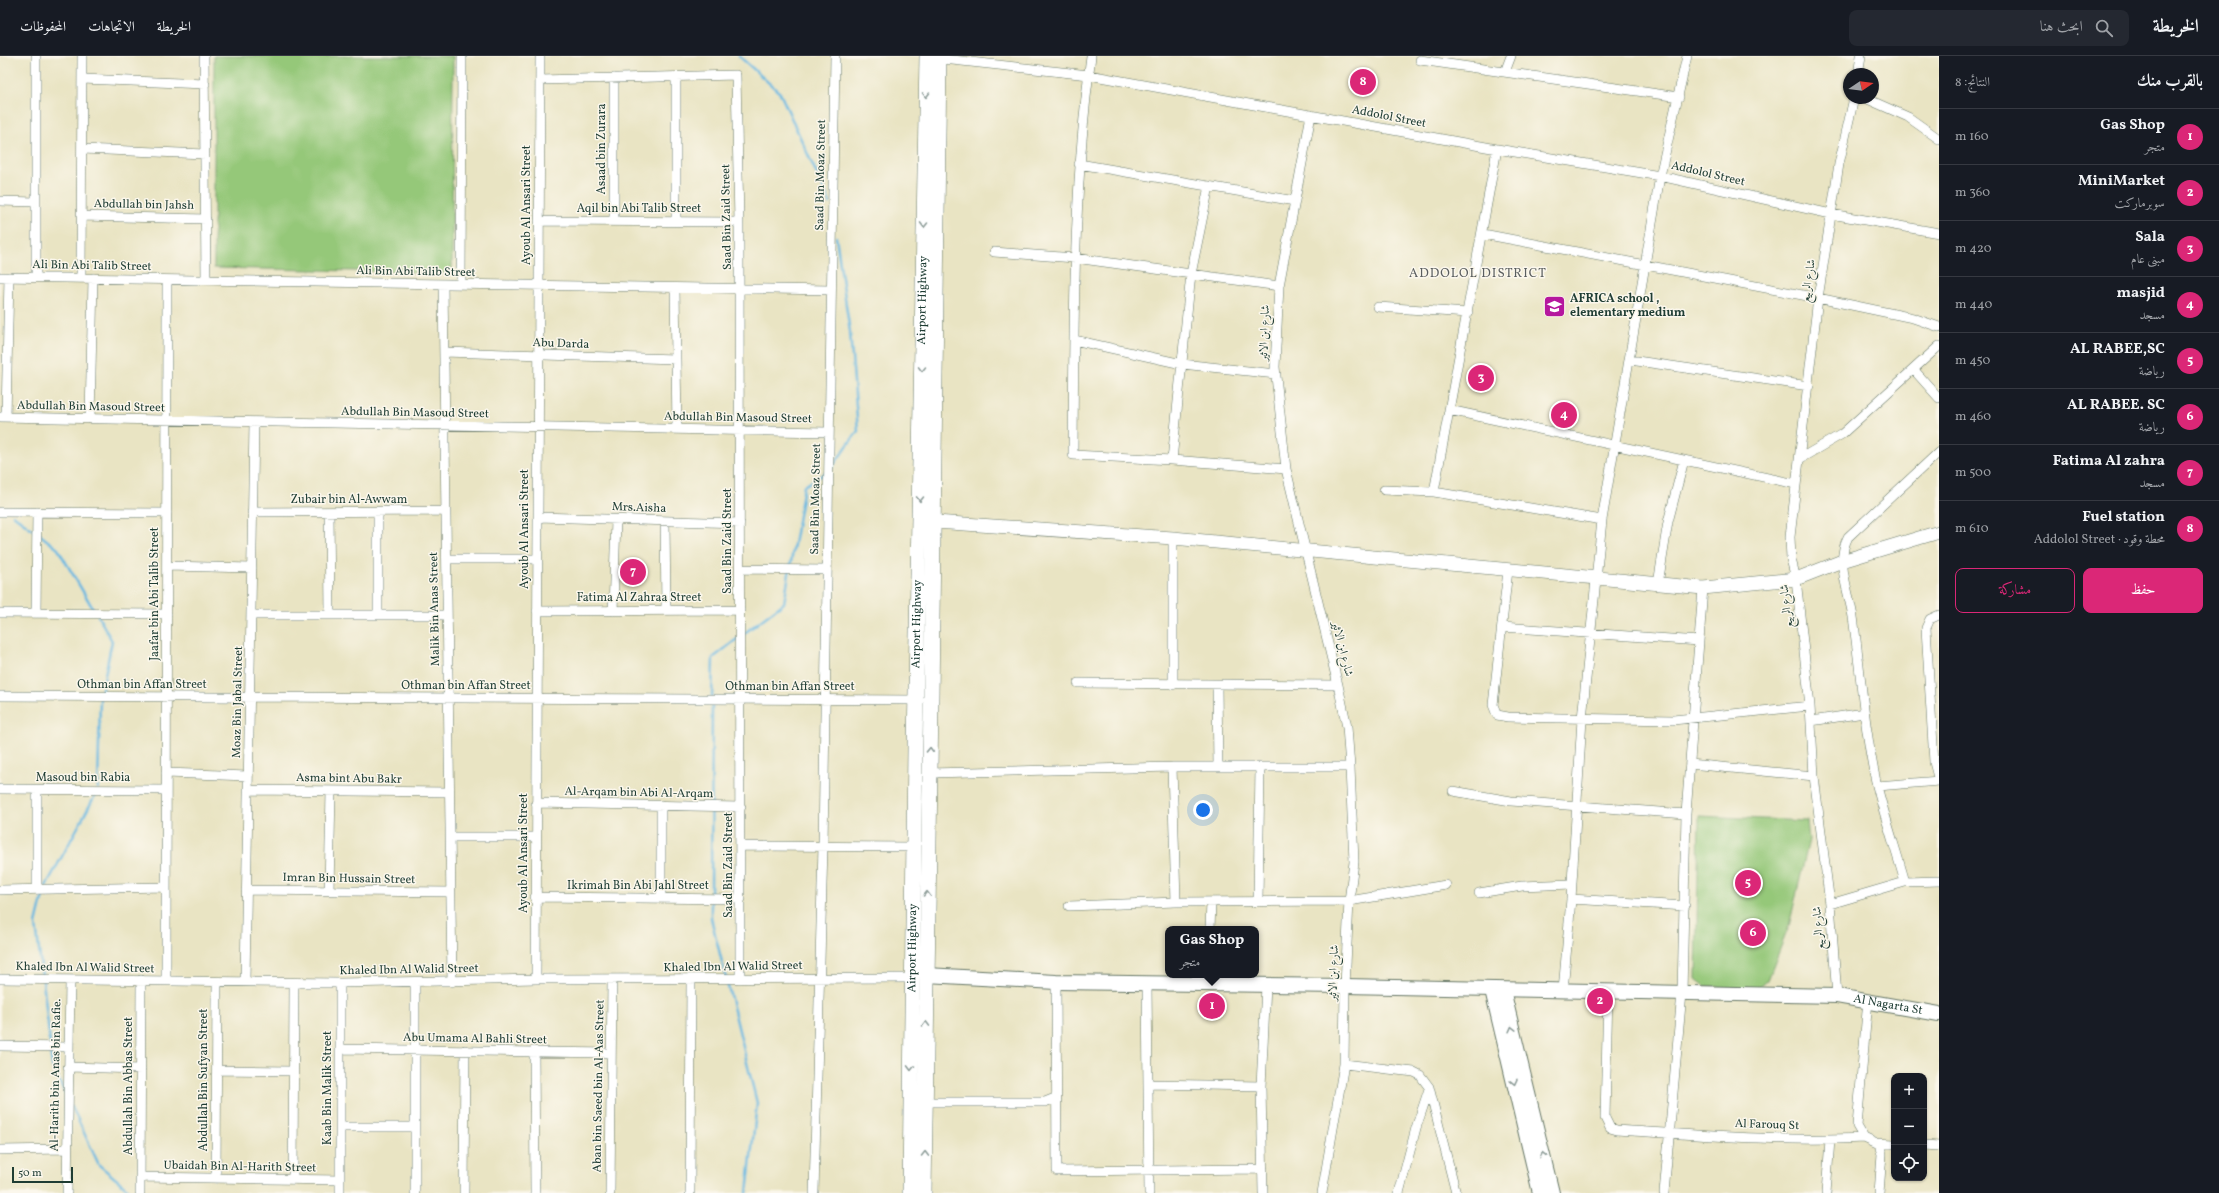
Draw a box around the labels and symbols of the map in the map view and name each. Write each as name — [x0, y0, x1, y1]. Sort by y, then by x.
pin: 8 — [1350, 67, 1376, 97]
north arrow — [1843, 68, 1879, 104]
one-way arrow — [922, 92, 930, 98]
street label: Addolol Street — [1351, 102, 1427, 132]
street label: Asaad bin Zurara — [594, 104, 610, 194]
street label: Saad Bin Moaz Street — [812, 119, 830, 231]
street label: Ayoub Al Ansari Street — [519, 145, 535, 265]
street label: Addolol Street — [1670, 158, 1746, 190]
street label: Saad Bin Zaid Street — [718, 164, 736, 270]
street label: Abdullah bin Jahsh — [94, 196, 194, 214]
street label: Aqil bin Abi Talib Street — [577, 201, 701, 217]
one-way arrow — [920, 222, 928, 228]
street label: Airport Highway — [914, 255, 932, 345]
street label: Ali Bin Abi Talib Street — [32, 257, 152, 275]
street label: شارع الربيع — [1798, 258, 1822, 304]
street label: Ali Bin Abi Talib Street — [356, 263, 476, 281]
district label: ADDOLOL DISTRICT — [1409, 265, 1547, 283]
place label: AFRICA school , elementary medium — [1570, 291, 1686, 321]
school or university icon: AFRICA school , elementary medium — [1541, 293, 1567, 319]
street label: شارع ابن الاثير — [1256, 304, 1276, 364]
street label: Abu Darda — [532, 335, 590, 353]
pin: 3 — [1468, 363, 1494, 393]
one-way arrow — [918, 366, 926, 372]
street label: Abdullah Bin Masoud Street — [17, 398, 165, 416]
pin: 4 — [1551, 400, 1577, 430]
street label: Abdullah Bin Masoud Street — [341, 404, 489, 422]
street label: Abdullah Bin Masoud Street — [664, 409, 812, 427]
street label: Saad Bin Moaz Street — [807, 443, 825, 555]
street label: Ayoub Al Ansari Street — [517, 469, 533, 589]
street label: Saad Bin Zaid Street — [720, 488, 736, 594]
street label: Zubair bin Al-Awwam — [291, 492, 408, 508]
one-way arrow — [916, 496, 924, 502]
street label: Mrs.Aisha — [611, 499, 667, 517]
street label: Jaafar bin Abi Talib Street — [147, 527, 163, 661]
street label: Malik Bin Anas Street — [426, 552, 444, 666]
pin: 7 — [620, 557, 646, 587]
street label: Airport Highway — [908, 579, 926, 669]
street label: شارع الربيع — [1776, 583, 1800, 629]
street label: Fatima Al Zahraa Street — [577, 590, 701, 606]
street label: شارع ابن الاثير — [1325, 618, 1357, 679]
street label: Moaz Bin Jabal Street — [229, 646, 247, 758]
street label: Othman bin Affan Street — [77, 677, 207, 693]
street label: Othman bin Affan Street — [401, 678, 531, 694]
street label: Othman bin Affan Street — [725, 679, 855, 695]
one-way arrow — [926, 747, 934, 753]
street label: Masoud bin Rabia — [36, 770, 130, 786]
street label: Asma bint Abu Bakr — [296, 770, 402, 788]
street label: Al-Arqam bin Abi Al-Arqam — [564, 784, 714, 802]
street label: Ayoub Al Ansari Street — [516, 793, 532, 913]
your location — [1193, 800, 1213, 820]
street label: Saad Bin Zaid Street — [721, 812, 737, 918]
pin: 5 — [1735, 868, 1761, 898]
street label: Imran Bin Hussain Street — [282, 870, 416, 888]
street label: Ikrimah Bin Abi Jahl Street — [567, 878, 709, 894]
one-way arrow — [923, 891, 931, 897]
street label: Airport Highway — [904, 903, 921, 993]
street label: شارع الربيع — [1809, 905, 1831, 951]
pin: 6 — [1740, 918, 1766, 948]
street label: شارع ابن الاثير — [1325, 944, 1345, 1004]
street label: Khaled Ibn Al Walid Street — [663, 958, 803, 976]
street label: Khaled Ibn Al Walid Street — [15, 959, 155, 977]
street label: Khaled Ibn Al Walid Street — [339, 961, 479, 979]
pin: 2 — [1587, 986, 1613, 1016]
pin: 1 — [1199, 991, 1225, 1021]
street label: Al Nagarta St — [1852, 991, 1924, 1019]
street label: Al-Harith bin Anas bin Rafie. — [47, 998, 65, 1152]
street label: Aban bin Saeed bin Al-Aas Street — [589, 999, 609, 1173]
street label: Abdullah Bin Sufyan Street — [196, 1009, 212, 1151]
street label: Abdullah Bin Abbas Street — [121, 1017, 137, 1155]
one-way arrow — [922, 1021, 930, 1027]
one-way arrow — [1508, 1026, 1517, 1033]
street label: Abu Umama Al Bahli Street — [403, 1030, 547, 1048]
street label: Kaab Bin Malik Street — [320, 1031, 336, 1145]
one-way arrow — [907, 1065, 915, 1071]
one-way arrow — [1509, 1079, 1517, 1086]
street label: Al Farouq St — [1734, 1116, 1800, 1134]
one-way arrow — [920, 1151, 929, 1157]
one-way arrow — [1539, 1152, 1548, 1159]
street label: Ubaidah Bin Al-Harith Street — [163, 1158, 317, 1176]
scale bar — [12, 1165, 73, 1184]

